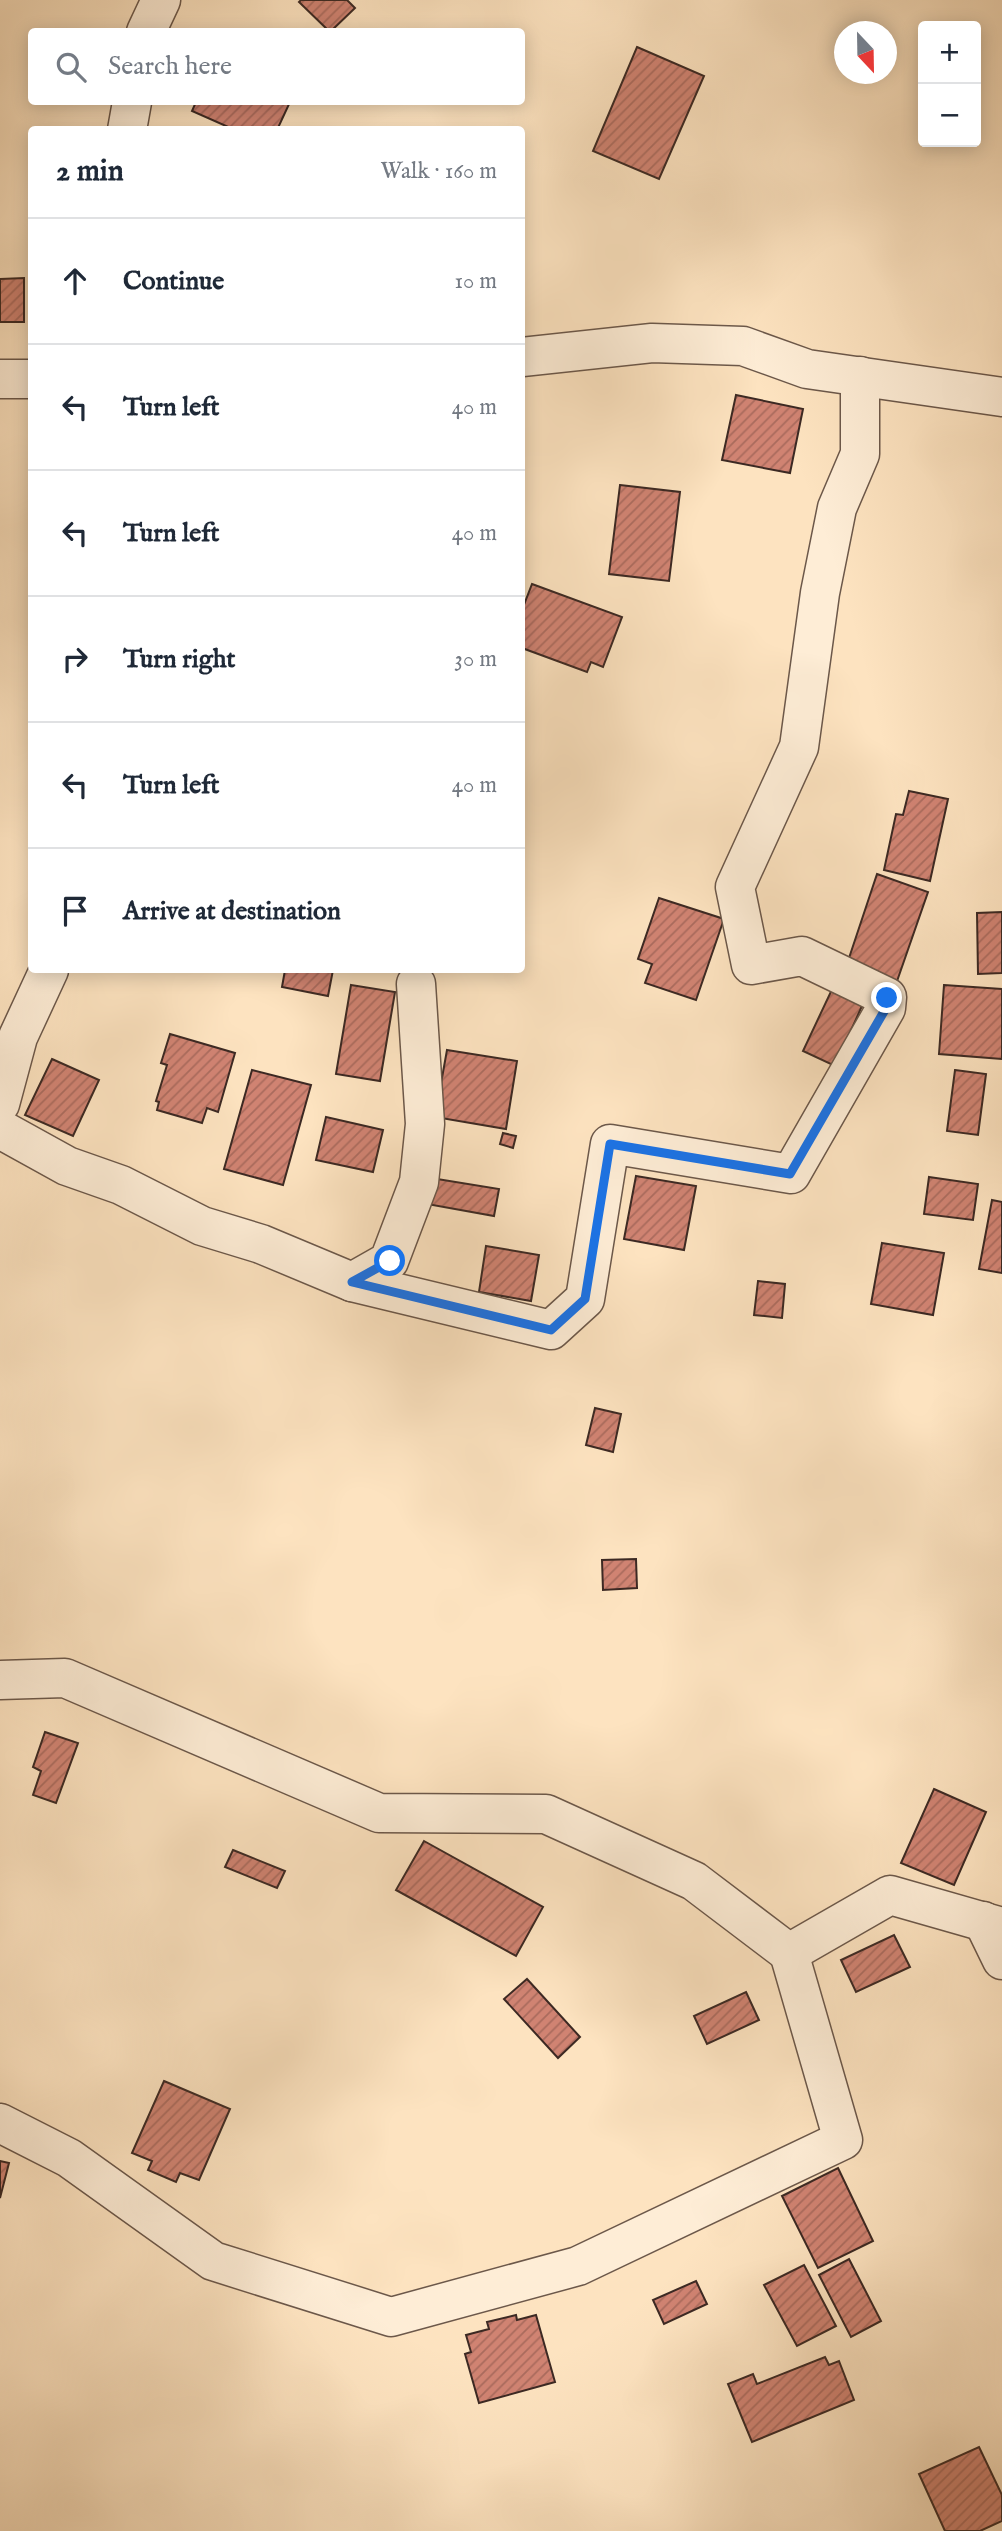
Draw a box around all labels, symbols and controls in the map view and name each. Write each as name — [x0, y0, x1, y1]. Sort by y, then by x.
north arrow — [834, 21, 897, 84]
map controls — [918, 21, 981, 147]
button: + — [918, 21, 981, 84]
search box — [28, 28, 525, 105]
icon: search — [52, 48, 90, 86]
text: Search here — [108, 50, 232, 83]
button: − — [918, 84, 981, 147]
text: 2 min — [56, 153, 124, 191]
text: Walk · 160 m — [380, 157, 497, 186]
icon: ahead — [56, 262, 94, 300]
text: Continue — [123, 265, 224, 298]
text: 10 m — [454, 267, 497, 296]
icon: left — [56, 388, 94, 426]
text: Turn left — [123, 391, 220, 424]
text: 40 m — [452, 393, 497, 422]
icon: left — [56, 514, 94, 552]
text: Turn left — [123, 517, 220, 550]
text: 40 m — [452, 519, 497, 548]
icon: right — [56, 640, 94, 678]
text: Turn right — [123, 643, 236, 676]
text: 30 m — [454, 645, 497, 674]
icon: left — [56, 766, 94, 804]
text: Turn left — [123, 769, 220, 802]
text: 40 m — [452, 771, 497, 800]
icon: arrive — [56, 892, 94, 930]
text: Arrive at destination — [123, 895, 341, 928]
route end — [871, 982, 902, 1013]
route start — [374, 1245, 405, 1276]

